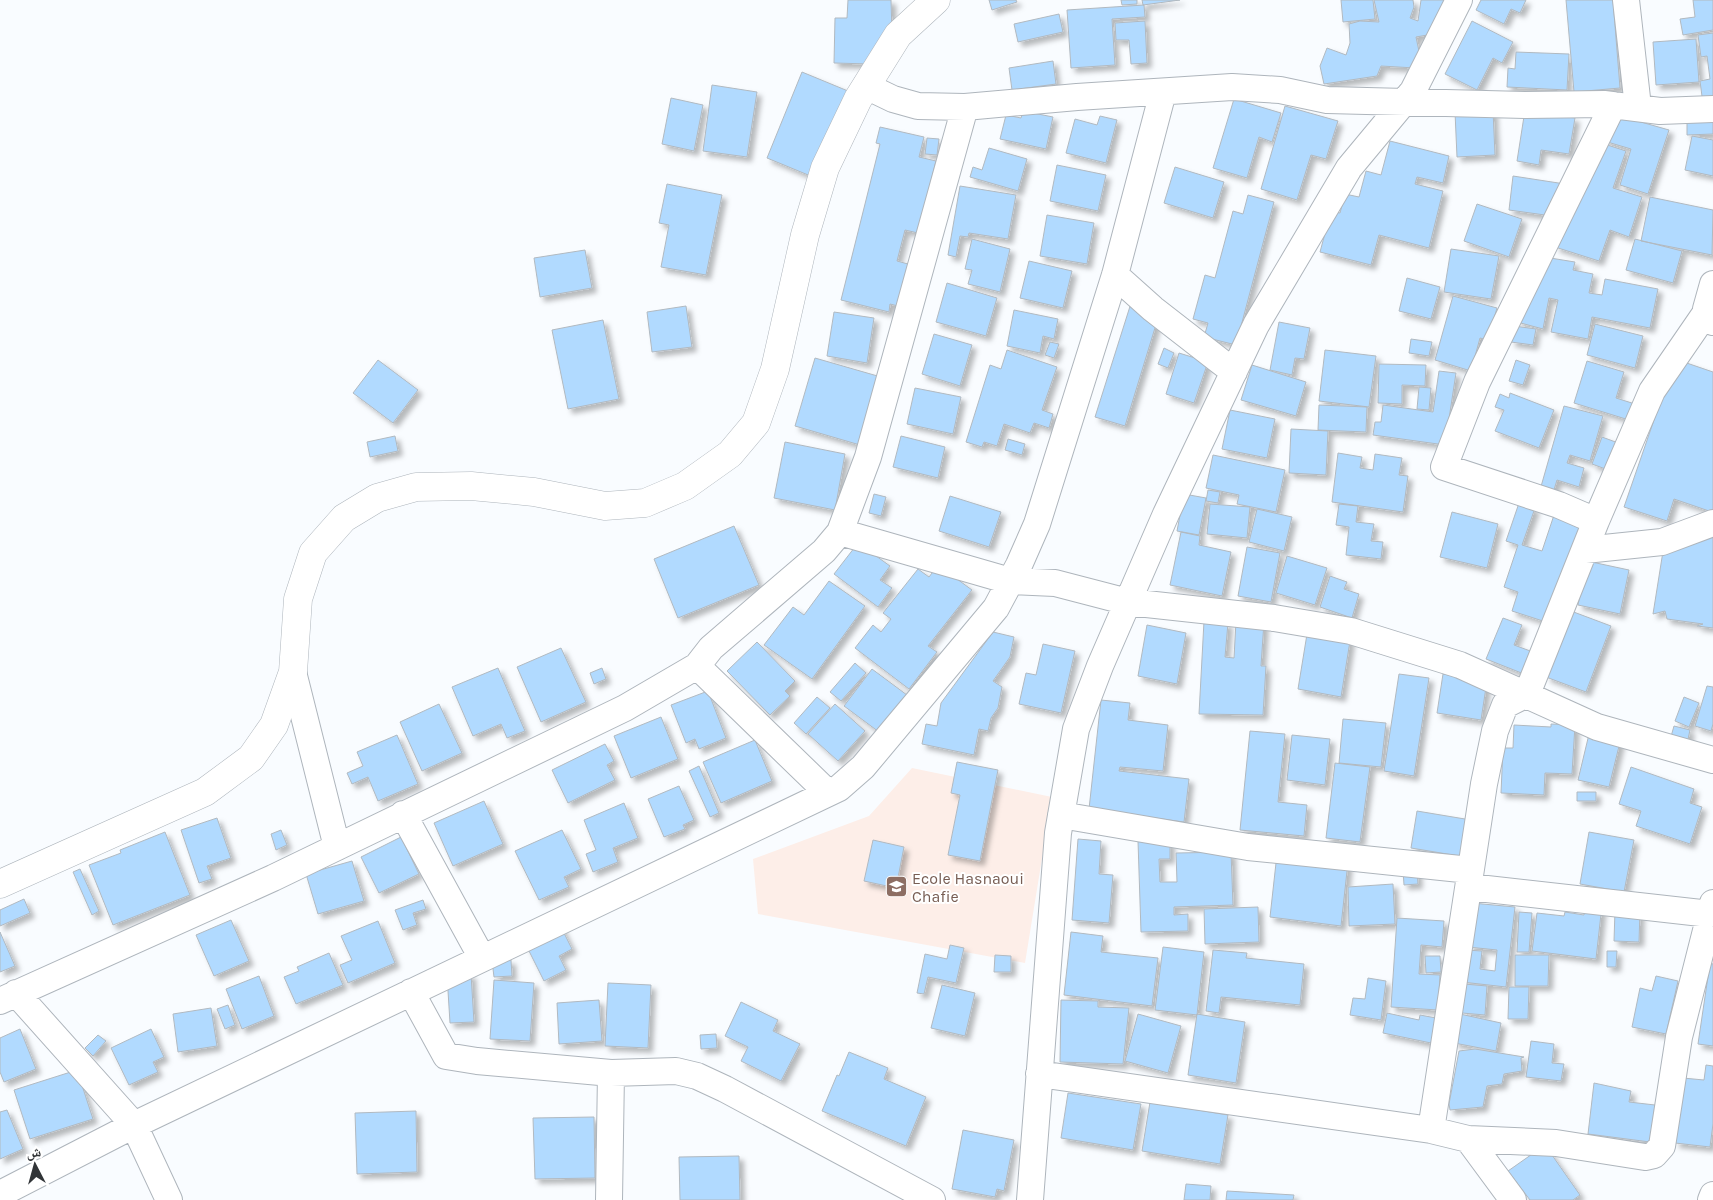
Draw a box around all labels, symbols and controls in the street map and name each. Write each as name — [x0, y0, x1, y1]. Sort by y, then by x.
place label: Ecole Hasnaoui Chafie — [912, 869, 1024, 906]
school or university icon: Ecole Hasnaoui Chafie — [884, 875, 908, 899]
north arrow — [10, 1140, 60, 1190]
text: ش — [25, 1143, 42, 1162]

